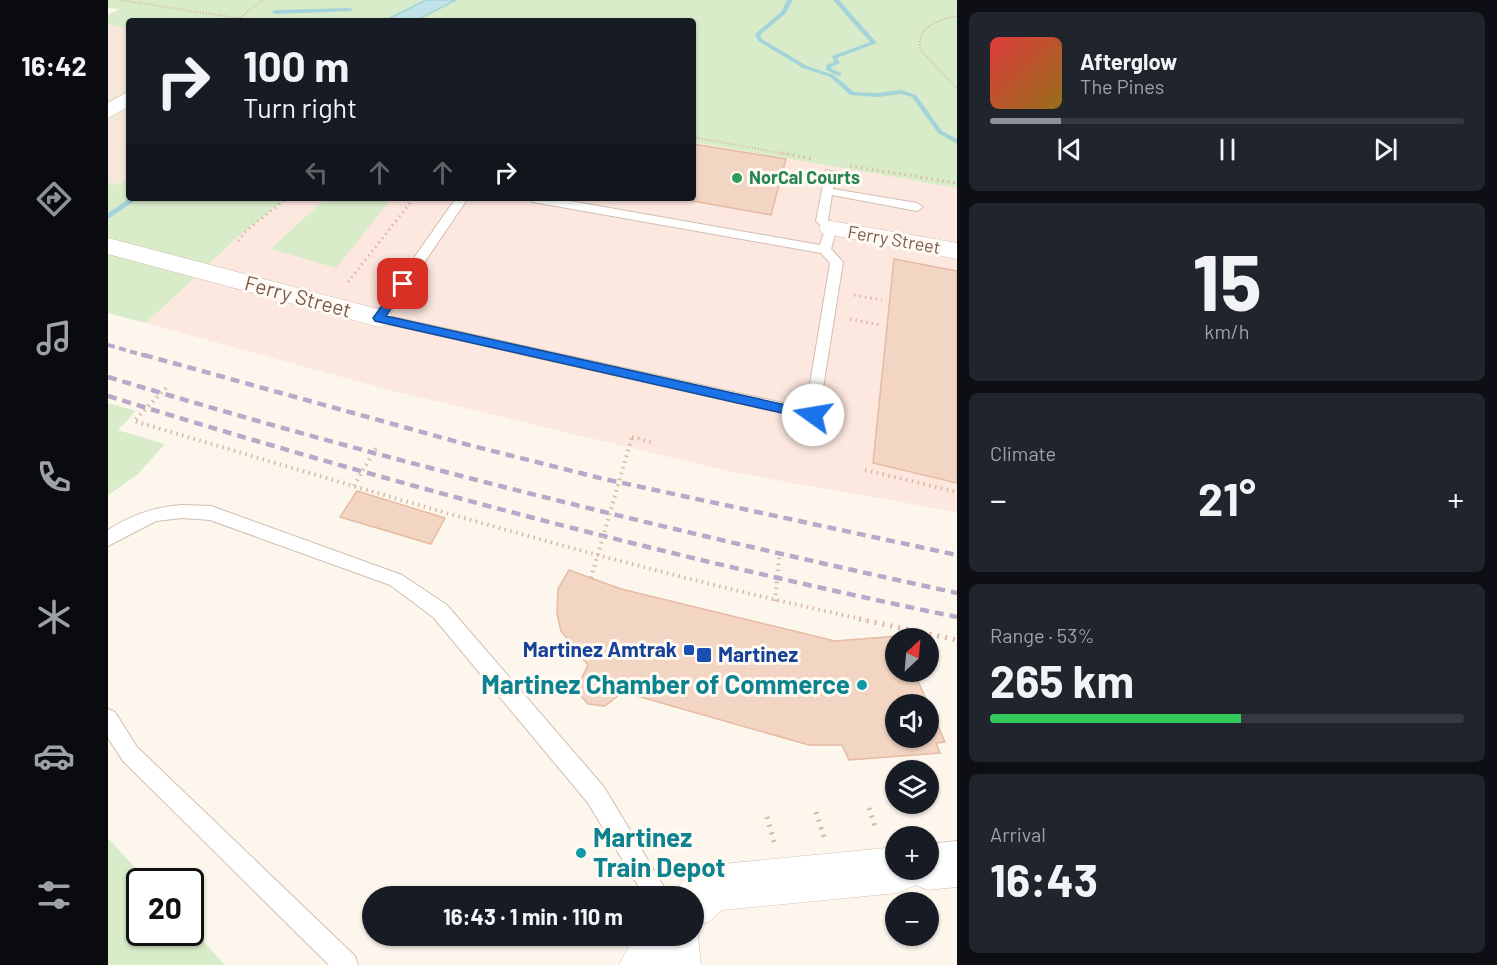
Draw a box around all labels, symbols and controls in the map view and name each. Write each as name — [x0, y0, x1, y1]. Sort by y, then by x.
text: 100 m — [243, 40, 349, 90]
icon: right — [144, 42, 222, 120]
text: Afterglow — [1080, 48, 1177, 74]
text: 16:42 — [21, 49, 87, 81]
text: The Pines — [1080, 74, 1164, 98]
text: Turn right — [243, 91, 357, 123]
icon: previous — [1053, 133, 1086, 166]
icon: pause — [1211, 133, 1244, 166]
icon: next — [1369, 133, 1402, 166]
icon: left — [300, 156, 333, 189]
icon: ahead — [363, 156, 396, 189]
icon: ahead — [426, 156, 459, 189]
icon: right — [489, 156, 522, 189]
place label: NorCal Courts — [749, 166, 860, 188]
marker: NorCal Courts — [730, 171, 744, 185]
icon: directions — [33, 178, 75, 220]
street label: Ferry Street — [846, 220, 942, 258]
text: 15 — [1192, 233, 1262, 327]
pin — [377, 258, 428, 309]
icon: arrive — [386, 267, 419, 300]
street label: Ferry Street — [242, 269, 354, 322]
icon: music — [33, 317, 75, 359]
text: km/h — [1204, 319, 1250, 343]
position arrow — [781, 383, 845, 447]
text: Climate — [990, 441, 1056, 465]
icon: phone — [33, 456, 75, 498]
text: 21° — [1198, 471, 1256, 525]
text: − — [990, 479, 1007, 519]
text: + — [1448, 479, 1464, 519]
icon: climate — [33, 596, 75, 638]
text: Range · 53% — [990, 623, 1094, 647]
north arrow — [885, 628, 939, 682]
map controls — [885, 628, 939, 946]
place label: Martinez Amtrak — [523, 636, 677, 661]
place label: Martinez — [718, 641, 798, 666]
marker: Martinez Amtrak — [682, 643, 696, 657]
marker: Martinez — [695, 646, 713, 664]
text: 265 km — [990, 653, 1134, 707]
place label: Martinez Chamber of Commerce — [481, 668, 850, 699]
marker: Martinez Chamber of Commerce — [855, 678, 869, 692]
button: sound — [885, 694, 939, 748]
icon: car — [33, 735, 75, 777]
button: layers — [885, 760, 939, 814]
place label: Martinez Train Depot — [593, 821, 725, 882]
text: Arrival — [990, 822, 1046, 846]
button: + — [885, 826, 939, 880]
marker: Martinez Train Depot — [574, 846, 588, 860]
text: 16:43 — [990, 852, 1098, 906]
speed limit sign: 20 — [126, 868, 204, 946]
icon: filters — [33, 874, 75, 916]
button: − — [885, 892, 939, 946]
text: 16:43 · 1 min · 110 m — [443, 903, 623, 929]

